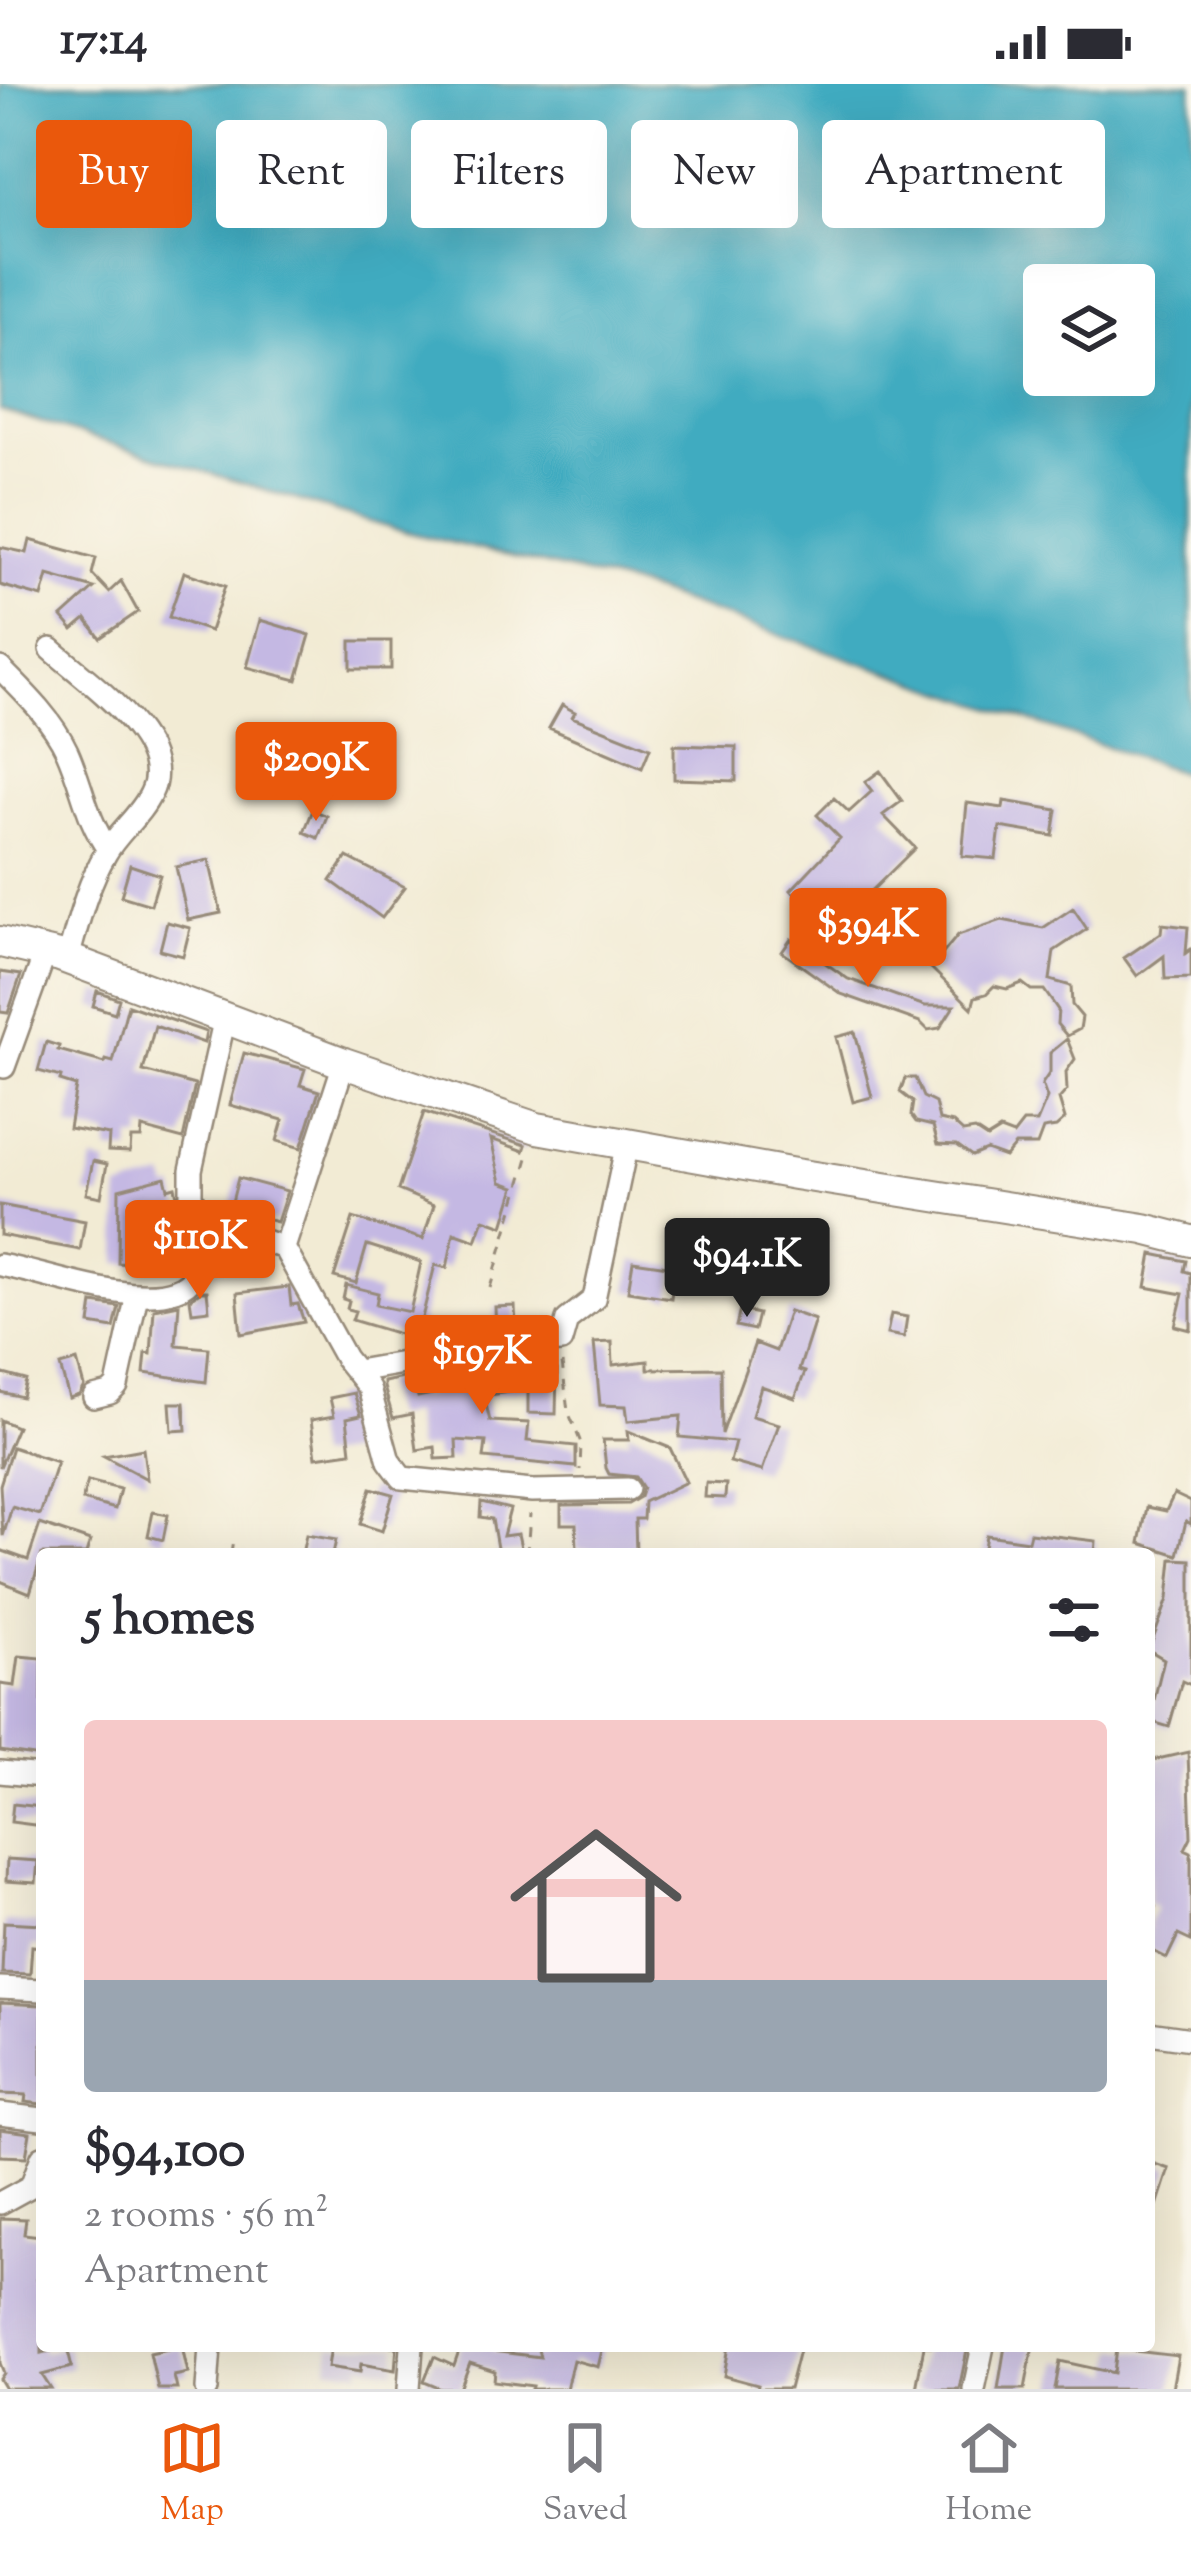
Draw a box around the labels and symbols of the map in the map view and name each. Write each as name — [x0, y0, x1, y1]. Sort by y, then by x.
pin: $209K — [232, 722, 400, 824]
pin: $394K — [784, 888, 952, 990]
pin: $110K — [116, 1200, 284, 1302]
pin: $94.1K — [649, 1218, 845, 1320]
pin: $197K — [398, 1315, 566, 1417]

